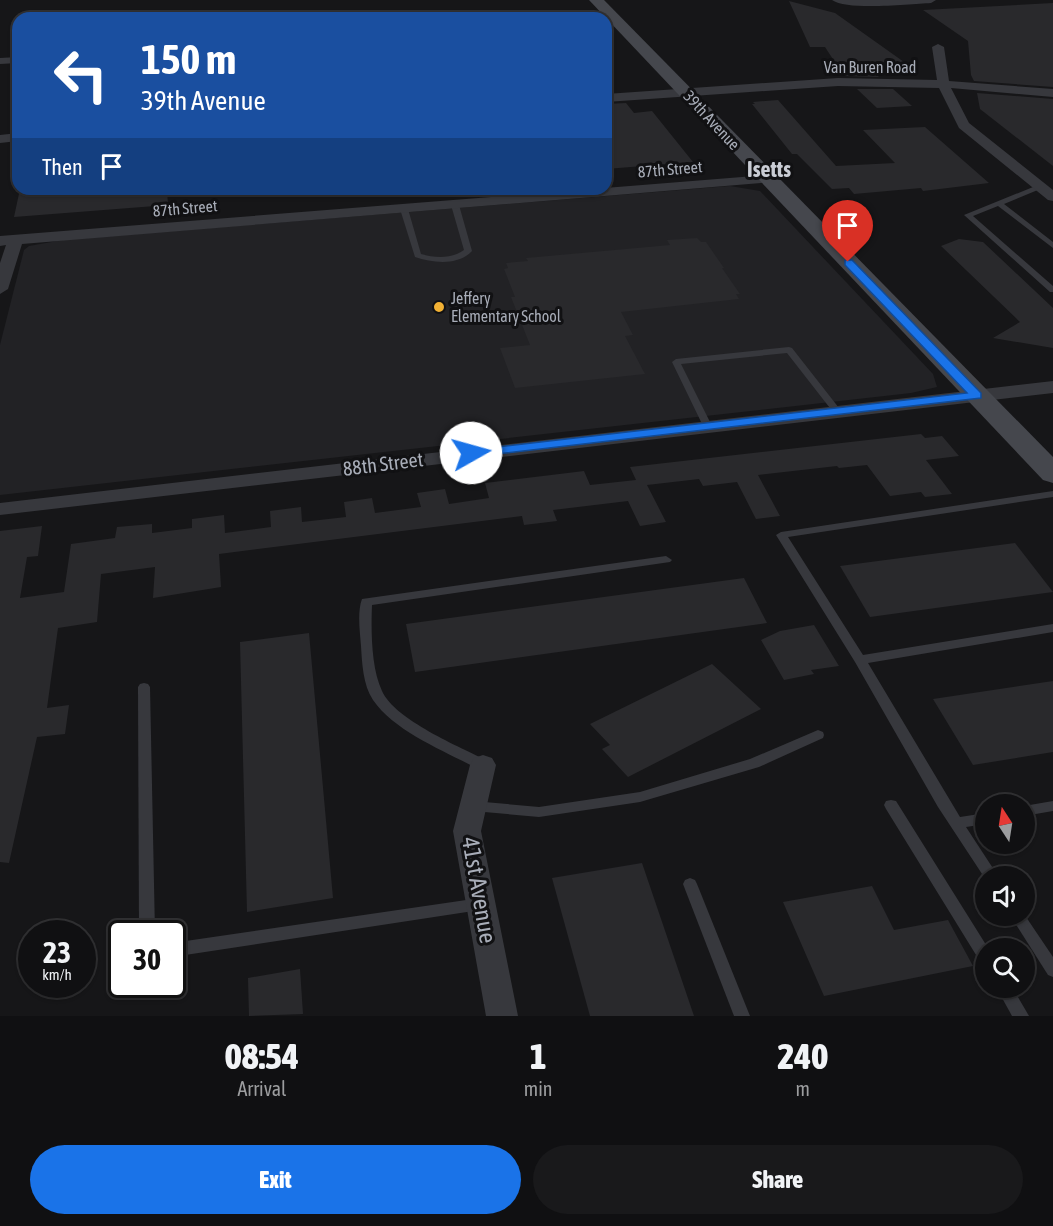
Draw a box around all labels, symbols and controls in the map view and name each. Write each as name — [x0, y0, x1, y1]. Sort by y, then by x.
text: 150 m — [141, 35, 236, 83]
icon: left — [42, 36, 120, 114]
street label: Van Buren Road — [824, 58, 916, 76]
text: 39th Avenue — [141, 85, 266, 116]
street label: 39th Avenue — [680, 87, 744, 153]
icon: arrive — [95, 150, 128, 183]
text: Then — [42, 154, 83, 180]
district label: Isetts — [747, 156, 791, 182]
street label: 87th Street — [637, 157, 703, 181]
street label: 87th Street — [152, 196, 218, 220]
pin — [822, 200, 873, 262]
icon: arrive — [831, 209, 864, 242]
place label: Jeffery Elementary School — [451, 289, 562, 326]
marker: Jeffery Elementary School — [432, 300, 446, 314]
position arrow — [439, 421, 503, 485]
street label: 88th Street — [341, 447, 425, 480]
north arrow — [975, 794, 1035, 854]
map controls — [975, 794, 1035, 998]
street label: 41st Avenue — [457, 835, 502, 945]
button: sound — [975, 866, 1035, 926]
speed limit sign: 30 — [108, 920, 186, 998]
text: 23 — [43, 935, 71, 969]
button: search — [975, 938, 1035, 998]
text: km/h — [42, 966, 72, 983]
text: 08:54 — [225, 1035, 299, 1077]
text: 1 — [530, 1035, 547, 1077]
text: 240 — [777, 1035, 828, 1077]
text: Arrival — [237, 1077, 286, 1100]
text: min — [524, 1077, 553, 1100]
text: m — [796, 1077, 810, 1100]
button: Exit — [30, 1145, 521, 1214]
button: Share — [533, 1145, 1023, 1214]

